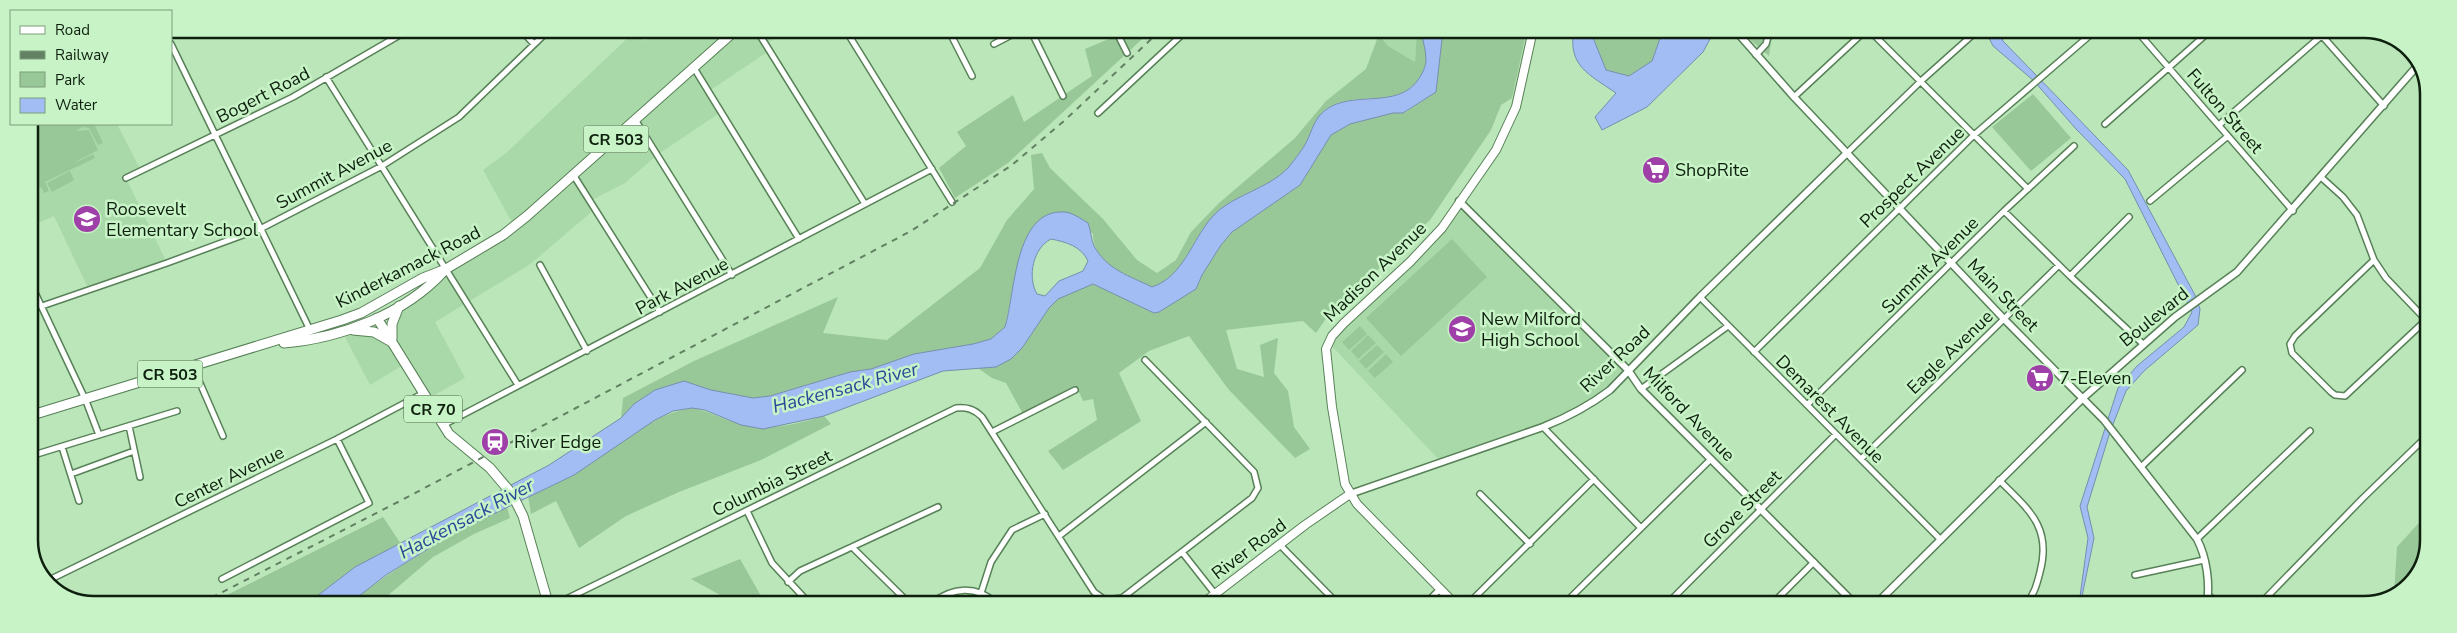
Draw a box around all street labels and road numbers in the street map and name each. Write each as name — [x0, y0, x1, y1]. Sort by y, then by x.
street label: Bogert Road — [212, 61, 314, 129]
street label: Fulton Street — [2181, 63, 2269, 159]
street label: Prospect Avenue — [1854, 121, 1970, 233]
road number: CR 503 — [584, 126, 648, 152]
street label: Summit Avenue — [272, 133, 396, 215]
street label: Summit Avenue — [1876, 211, 1984, 319]
street label: Madison Avenue — [1318, 217, 1432, 327]
street label: Kinderkamack Road — [332, 220, 484, 314]
street label: Park Avenue — [631, 251, 733, 321]
street label: Main Street — [1962, 253, 2044, 337]
street label: Boulevard — [2114, 282, 2194, 352]
street label: Eagle Avenue — [1902, 305, 1998, 399]
street label: River Road — [1575, 320, 1655, 398]
street label: Demarest Avenue — [1770, 349, 1890, 469]
road number: CR 503 — [138, 360, 202, 388]
street label: Milford Avenue — [1638, 361, 1740, 467]
road number: CR 70 — [404, 396, 462, 422]
street label: Center Avenue — [170, 440, 288, 514]
street label: Columbia Street — [708, 443, 836, 522]
street label: Grove Street — [1698, 464, 1787, 553]
street label: River Road — [1207, 513, 1291, 585]

